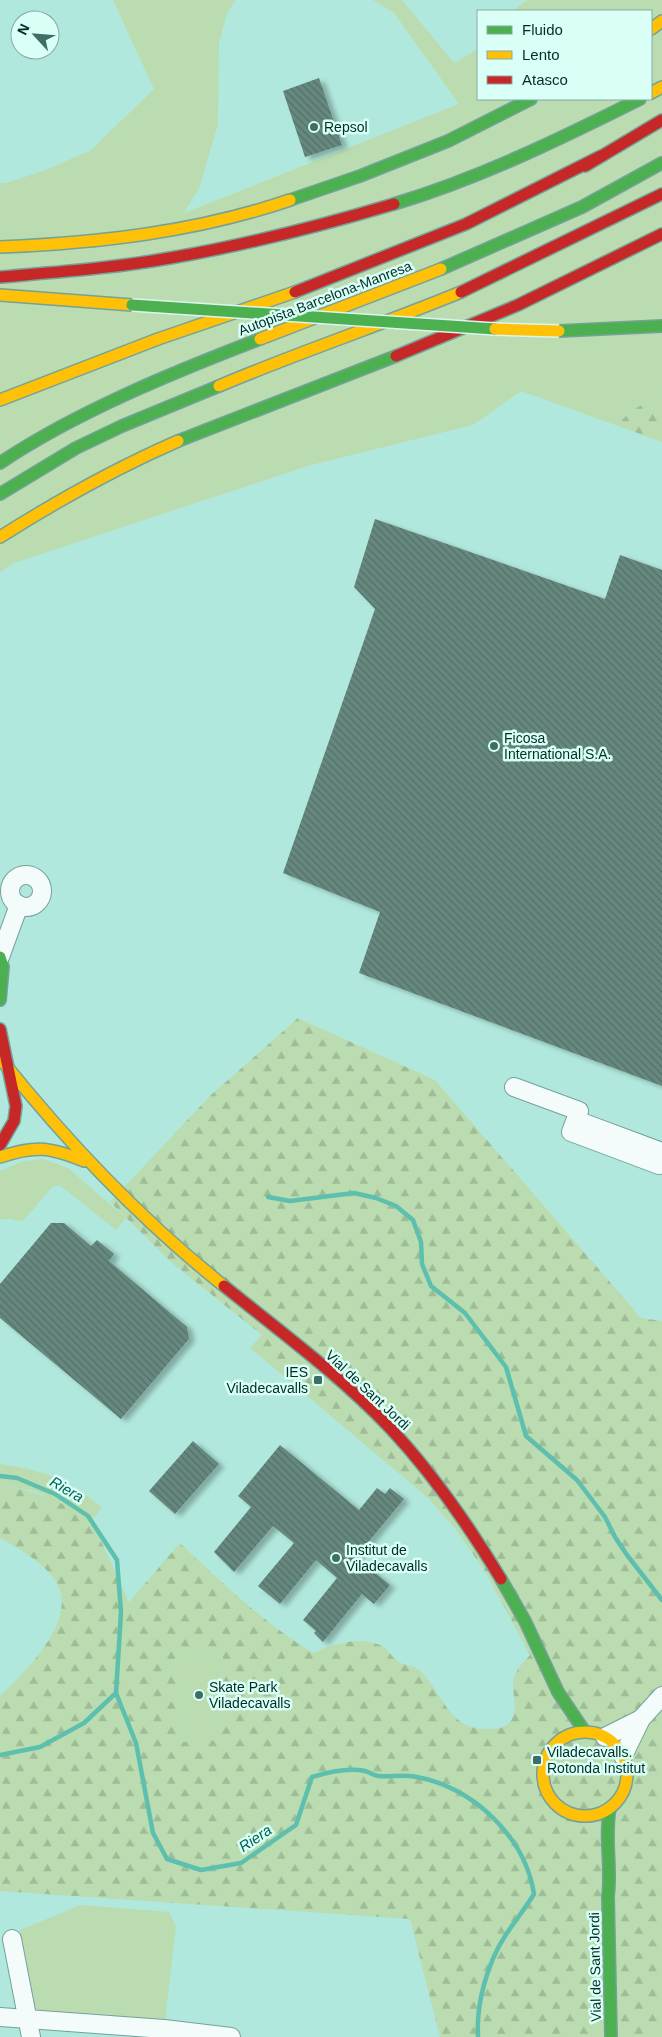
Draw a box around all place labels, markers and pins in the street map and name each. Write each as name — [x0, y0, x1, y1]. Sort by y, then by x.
place label: Repsol — [324, 119, 368, 135]
marker: Repsol — [308, 121, 320, 133]
place label: Ficosa International S.A. — [504, 730, 611, 762]
marker: Ficosa International S.A. — [488, 740, 500, 752]
place label: IES Viladecavalls — [227, 1364, 308, 1396]
marker: IES Viladecavalls — [312, 1374, 324, 1386]
place label: Institut de Viladecavalls — [346, 1542, 427, 1574]
marker: Institut de Viladecavalls — [330, 1552, 342, 1564]
place label: Skate Park Viladecavalls — [209, 1679, 290, 1711]
marker: Skate Park Viladecavalls — [193, 1689, 205, 1701]
place label: Viladecavalls. Rotonda Institut — [547, 1744, 645, 1776]
marker: Viladecavalls. Rotonda Institut — [531, 1754, 543, 1766]

